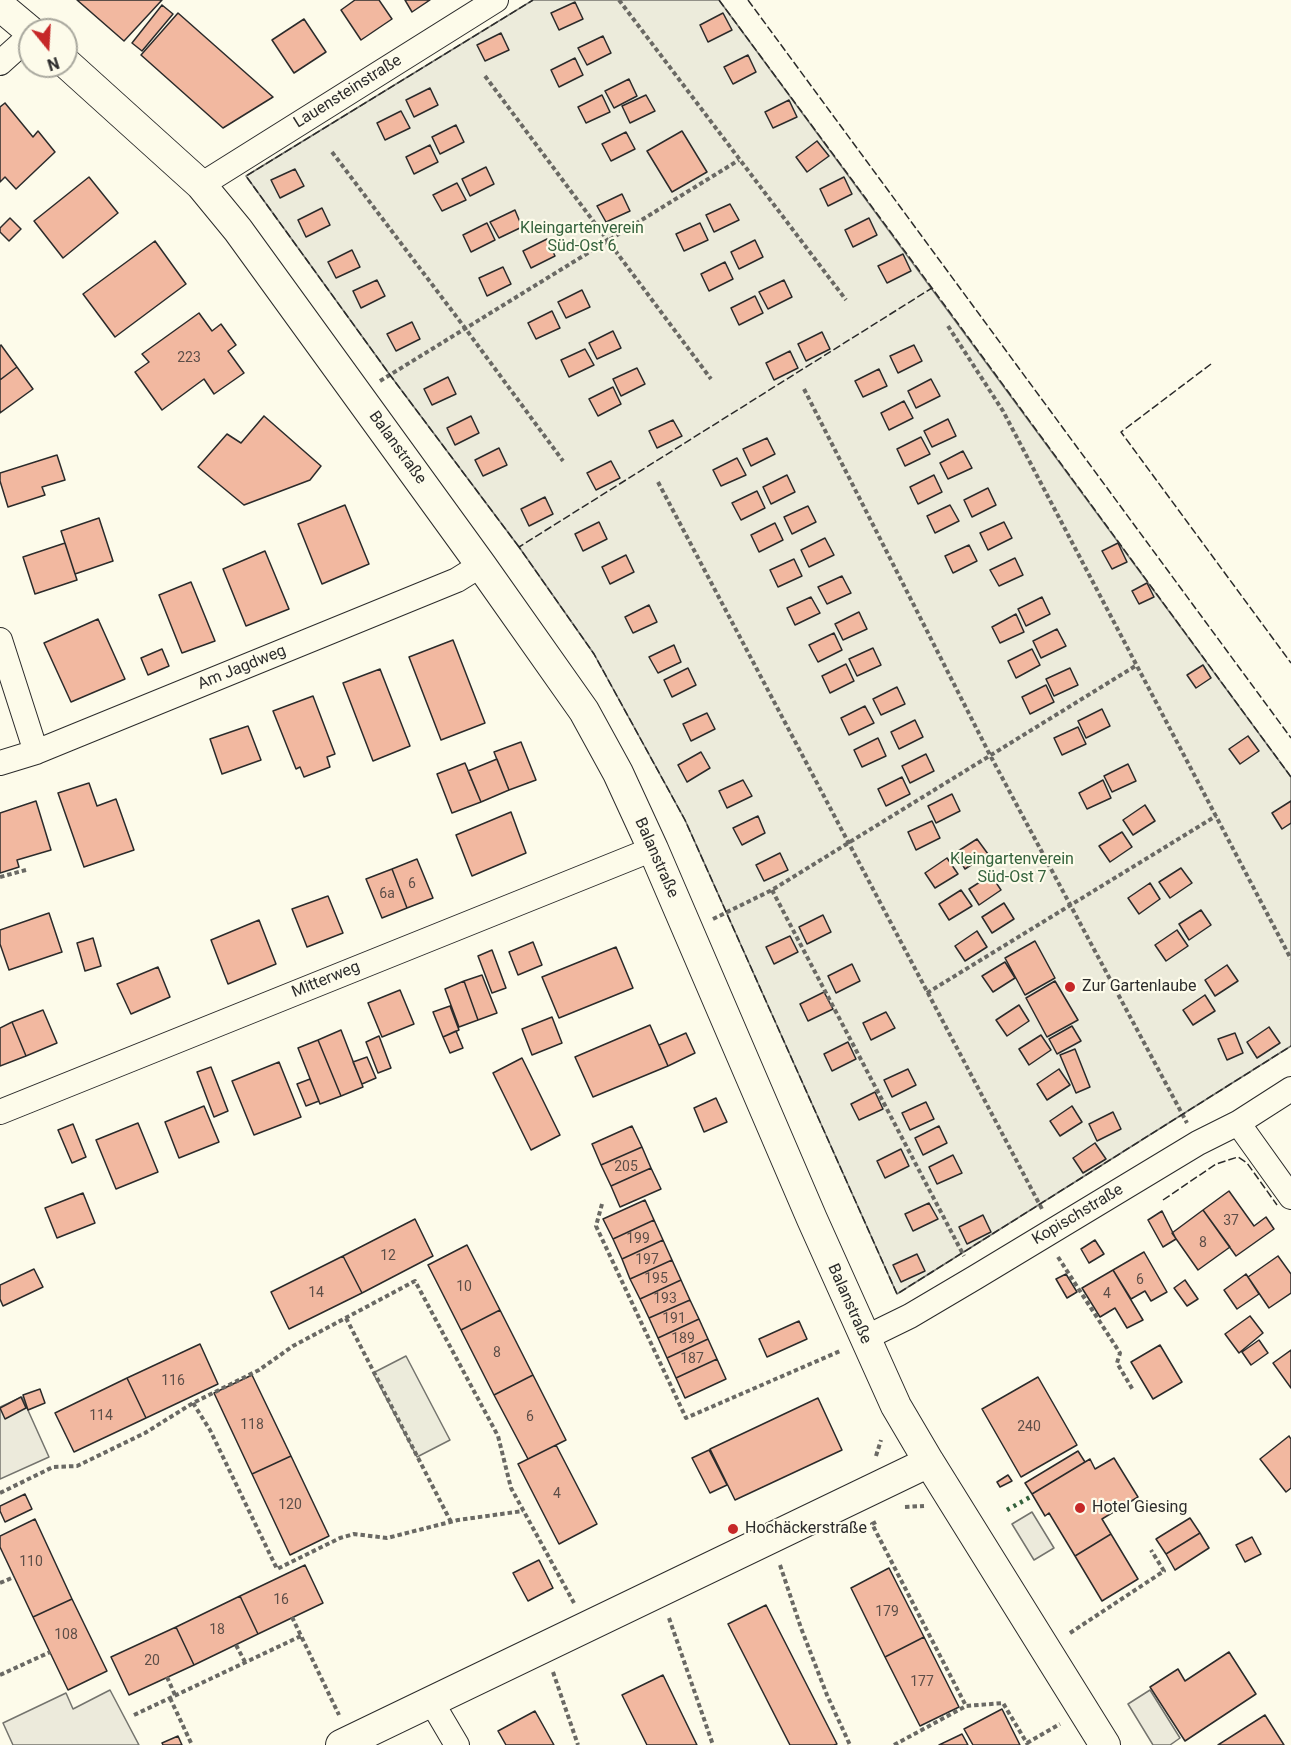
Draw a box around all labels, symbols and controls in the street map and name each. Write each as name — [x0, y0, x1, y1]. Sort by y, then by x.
north arrow — [18, 18, 78, 78]
street label: Lauensteinstraße — [291, 51, 405, 133]
text: N — [45, 53, 61, 74]
park label: Kleingartenverein Süd-Ost 6 — [520, 219, 644, 257]
house number: 223 — [177, 350, 201, 366]
street label: Balanstraße — [364, 408, 430, 488]
street label: Am Jagdweg — [195, 642, 289, 694]
street label: Balanstraße — [630, 815, 682, 901]
park label: Kleingartenverein Süd-Ost 7 — [950, 850, 1074, 888]
house number: 6 — [408, 876, 416, 892]
house number: 6a — [379, 886, 395, 902]
street label: Mitterweg — [289, 958, 363, 1002]
place label: Zur Gartenlaube — [1082, 977, 1196, 997]
marker: Zur Gartenlaube — [1063, 980, 1077, 994]
house number: 205 — [614, 1159, 638, 1175]
street label: Kopischstraße — [1029, 1180, 1127, 1250]
house number: 37 — [1223, 1213, 1239, 1229]
house number: 199 — [626, 1231, 650, 1247]
house number: 8 — [1199, 1235, 1207, 1251]
house number: 12 — [380, 1248, 396, 1264]
house number: 197 — [635, 1252, 659, 1268]
street label: Balanstraße — [823, 1261, 875, 1347]
house number: 195 — [644, 1271, 668, 1287]
house number: 6 — [1136, 1272, 1144, 1288]
house number: 10 — [456, 1279, 472, 1295]
house number: 14 — [308, 1285, 324, 1301]
house number: 4 — [1103, 1286, 1111, 1302]
house number: 193 — [653, 1291, 677, 1307]
house number: 191 — [662, 1311, 686, 1327]
house number: 189 — [671, 1331, 695, 1347]
house number: 8 — [493, 1345, 501, 1361]
house number: 187 — [680, 1351, 704, 1367]
house number: 116 — [161, 1373, 185, 1389]
house number: 114 — [89, 1408, 113, 1424]
house number: 6 — [526, 1409, 534, 1425]
house number: 118 — [240, 1417, 264, 1433]
house number: 240 — [1017, 1419, 1041, 1435]
house number: 4 — [553, 1486, 561, 1502]
house number: 120 — [278, 1497, 302, 1513]
place label: Hotel Giesing — [1092, 1498, 1187, 1518]
marker: Hotel Giesing — [1073, 1501, 1087, 1515]
place label: Hochäckerstraße — [745, 1519, 867, 1539]
marker: Hochäckerstraße — [726, 1522, 740, 1536]
house number: 110 — [19, 1554, 43, 1570]
house number: 16 — [273, 1592, 289, 1608]
house number: 179 — [875, 1604, 899, 1620]
house number: 18 — [209, 1622, 225, 1638]
house number: 108 — [54, 1627, 78, 1643]
house number: 20 — [144, 1653, 160, 1669]
house number: 177 — [910, 1674, 934, 1690]

